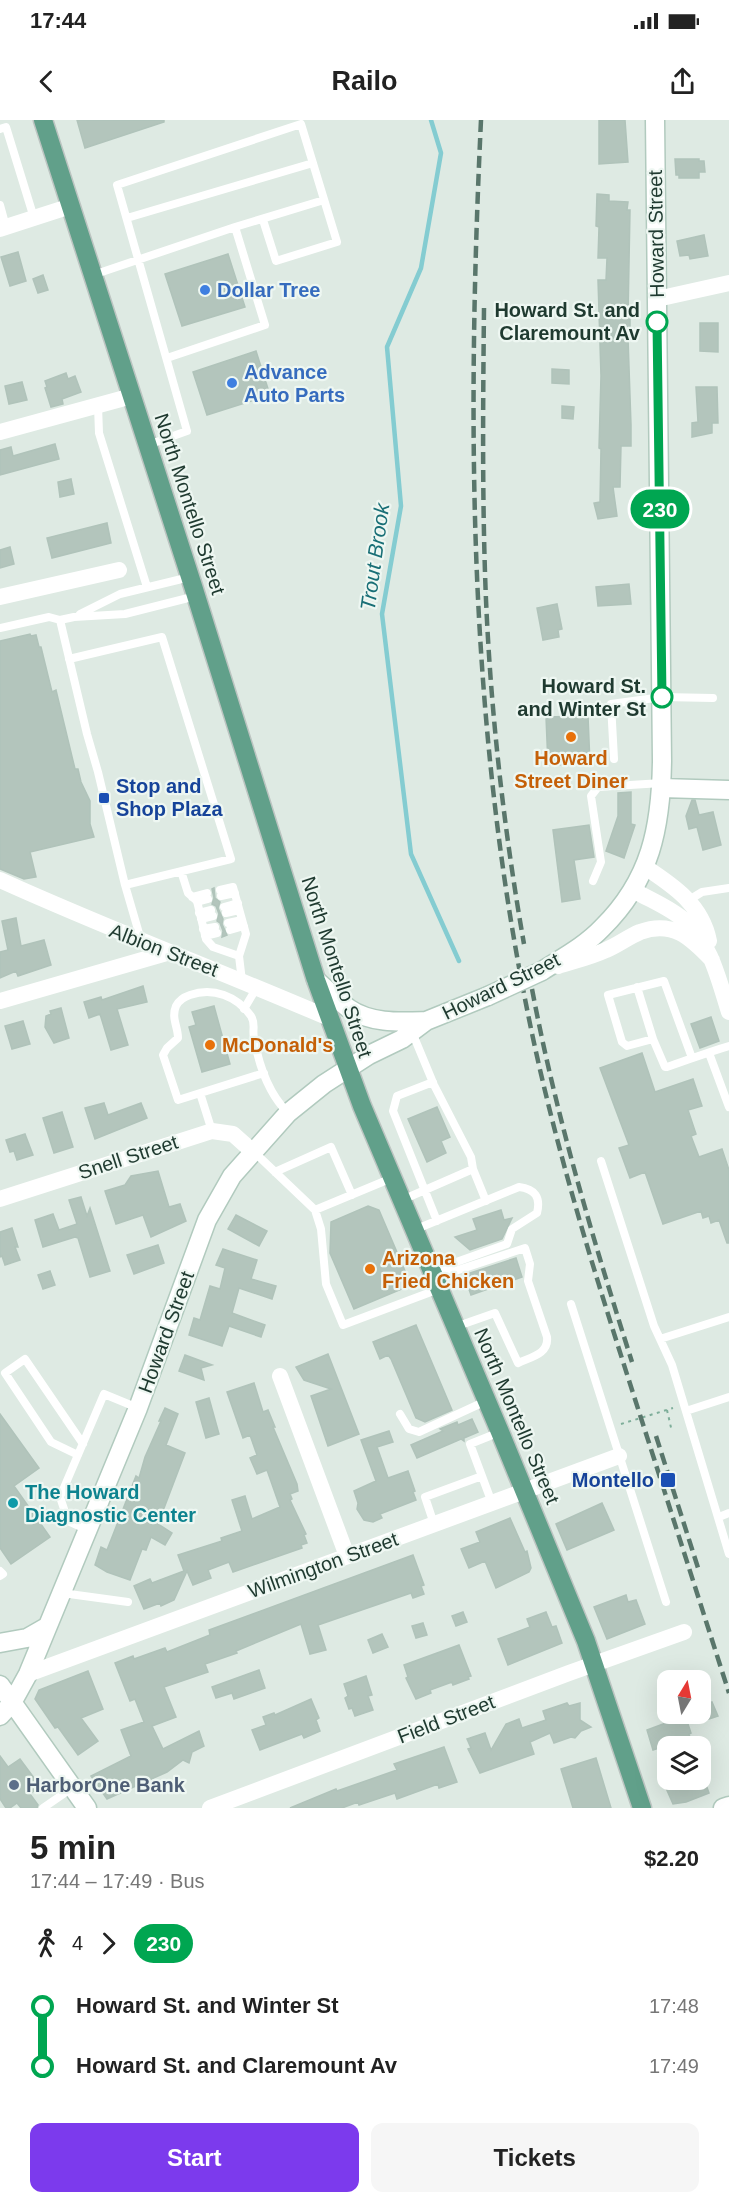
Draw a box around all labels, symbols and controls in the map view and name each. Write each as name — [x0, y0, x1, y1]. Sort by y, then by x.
text: 17:44 — [30, 8, 86, 33]
icon: back — [30, 65, 63, 98]
icon: share — [666, 65, 699, 98]
text: Railo — [331, 66, 398, 96]
street label: Howard Street — [644, 169, 668, 298]
place label: Dollar Tree — [217, 279, 320, 301]
marker: Dollar Tree — [198, 283, 212, 297]
place label: Howard St. and Claremount Av — [494, 299, 641, 344]
marker: Howard St. and Claremount Av — [646, 311, 668, 333]
place label: Advance Auto Parts — [244, 361, 345, 406]
marker: Advance Auto Parts — [225, 376, 239, 390]
street label: North Montello Street — [150, 411, 230, 598]
line badge: 230 — [626, 490, 694, 528]
text: 230 — [642, 498, 678, 521]
water label: Trout Brook — [356, 500, 394, 612]
place label: Howard St. and Winter St — [517, 675, 646, 720]
marker: Howard St. and Winter St — [651, 686, 673, 708]
marker: Howard Street Diner — [564, 730, 578, 744]
place label: Howard Street Diner — [514, 747, 628, 792]
place label: Stop and Shop Plaza — [116, 775, 224, 820]
marker: Stop and Shop Plaza — [97, 791, 111, 805]
street label: North Montello Street — [297, 874, 377, 1061]
street label: Albion Street — [107, 919, 222, 981]
street label: Howard Street — [439, 948, 564, 1024]
place label: McDonald's — [222, 1034, 333, 1056]
marker: McDonald's — [203, 1038, 217, 1052]
street label: Snell Street — [75, 1130, 181, 1183]
place label: Arizona Fried Chicken — [382, 1247, 514, 1292]
marker: Arizona Fried Chicken — [363, 1262, 377, 1276]
street label: Howard Street — [134, 1268, 198, 1396]
street label: North Montello Street — [470, 1325, 564, 1508]
place label: Montello — [572, 1469, 654, 1491]
marker: Montello — [659, 1471, 677, 1489]
place label: The Howard Diagnostic Center — [25, 1481, 196, 1526]
marker: The Howard Diagnostic Center — [6, 1496, 20, 1510]
street label: Wilmington Street — [245, 1528, 401, 1602]
north arrow — [657, 1670, 711, 1724]
map controls — [657, 1670, 711, 1790]
street label: Field Street — [394, 1690, 498, 1748]
button: layers — [657, 1736, 711, 1790]
place label: HarborOne Bank — [26, 1774, 186, 1796]
marker: HarborOne Bank — [7, 1778, 21, 1792]
text: 5 min — [30, 1829, 116, 1866]
text: $2.20 — [644, 1846, 699, 1871]
text: 17:44 – 17:49 · Bus — [30, 1870, 205, 1892]
icon: walk — [30, 1927, 63, 1960]
icon: forward — [92, 1927, 125, 1960]
text: 4 — [72, 1932, 83, 1954]
text: 230 — [146, 1932, 181, 1955]
text: Howard St. and Winter St — [76, 1993, 339, 2018]
text: 17:48 — [649, 1995, 699, 2017]
text: Howard St. and Claremount Av — [76, 2053, 397, 2078]
text: 17:49 — [649, 2055, 699, 2077]
button: Start — [30, 2123, 359, 2192]
button: Tickets — [371, 2123, 699, 2192]

